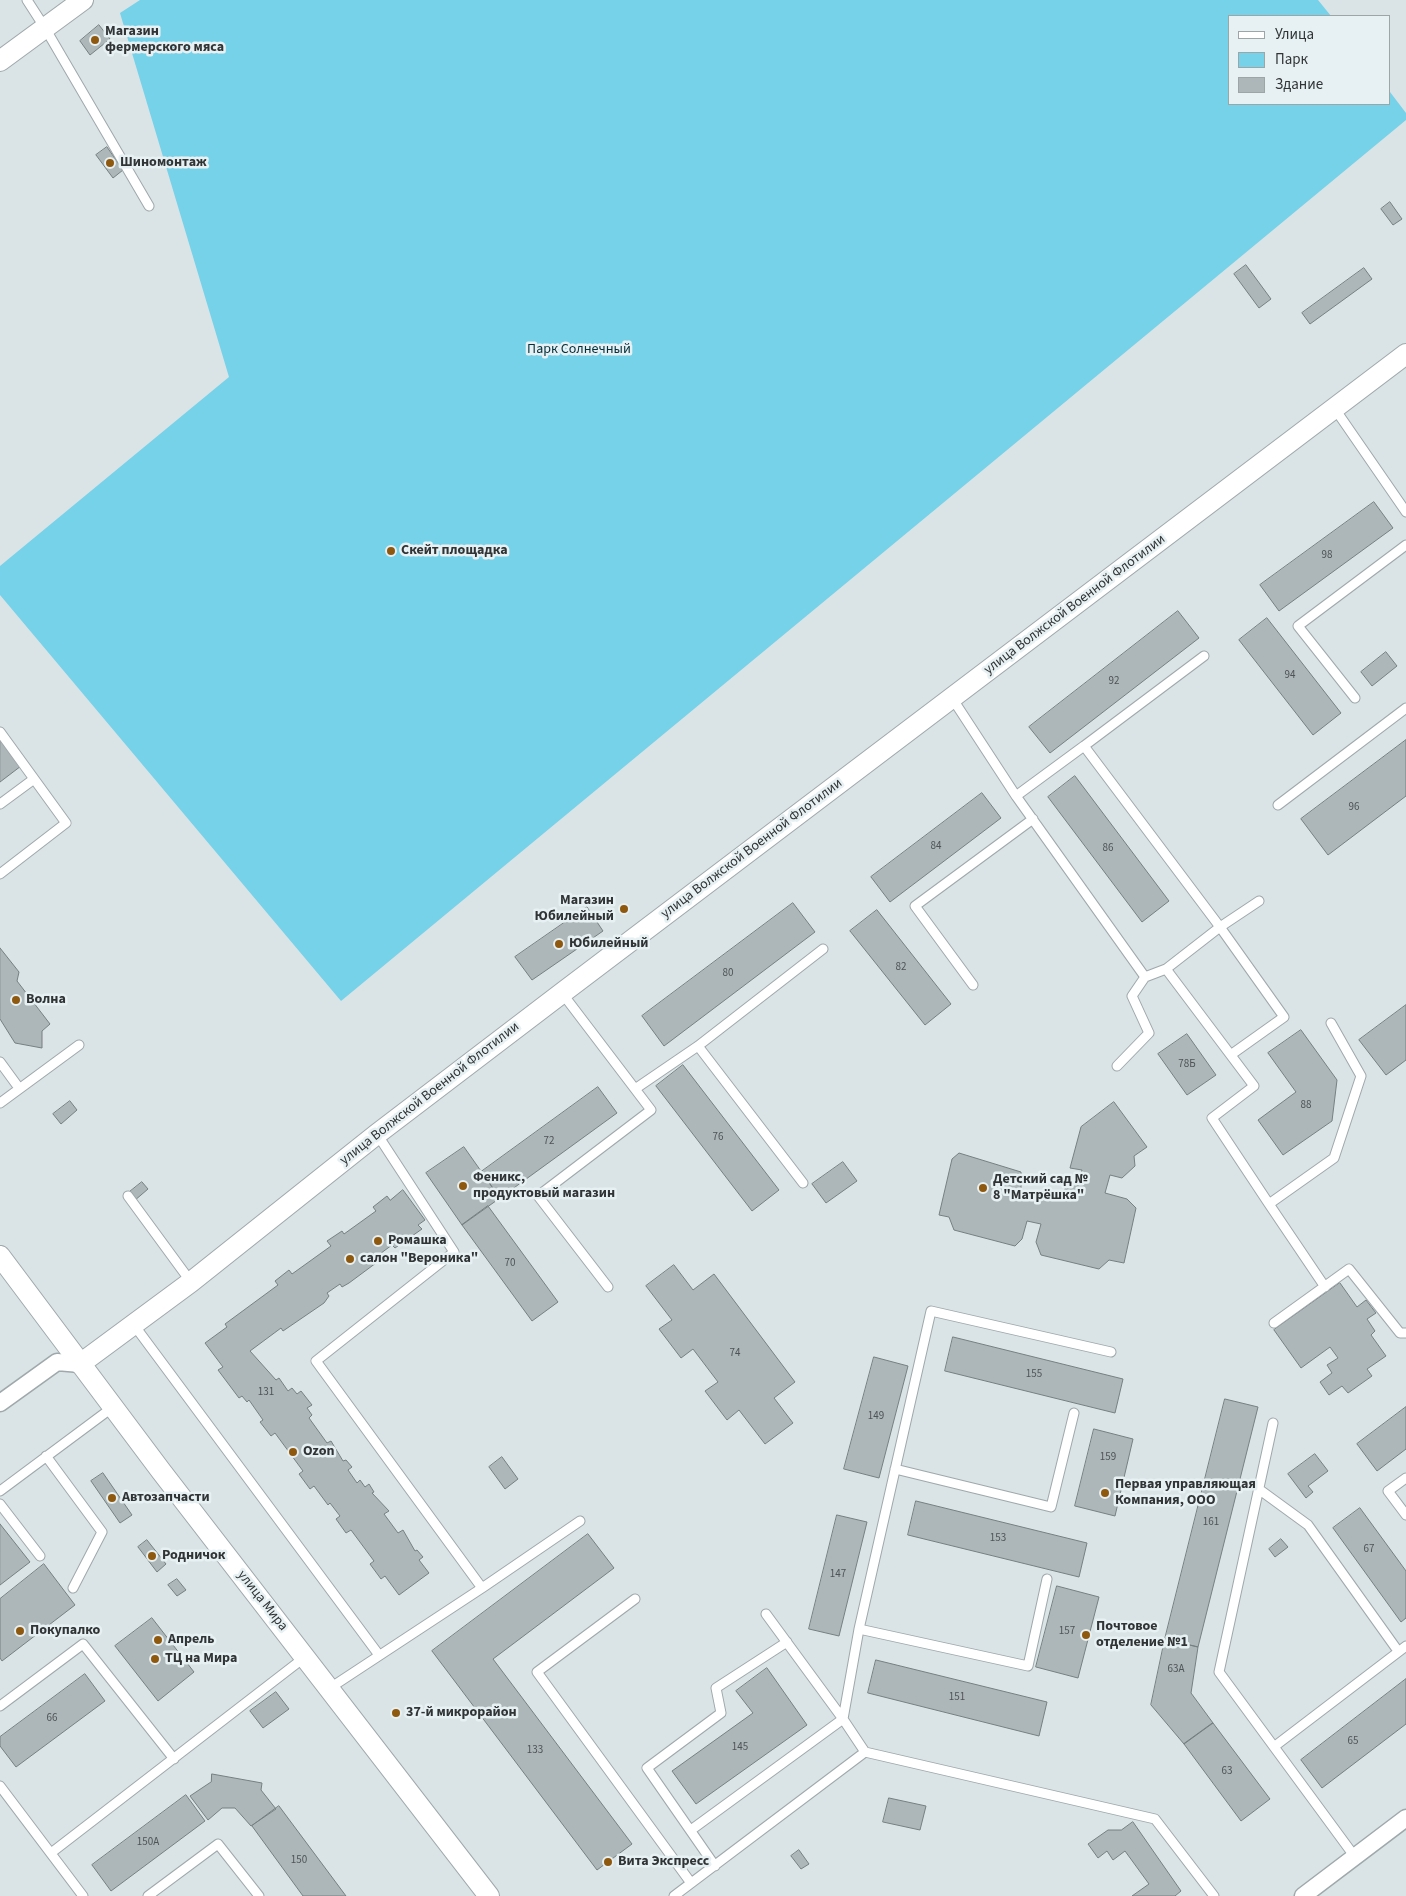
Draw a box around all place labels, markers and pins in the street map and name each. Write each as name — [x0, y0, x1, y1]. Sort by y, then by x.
place label: Магазин фермерского мяса — [105, 24, 224, 56]
marker: Магазин фермерского мяса — [89, 34, 101, 46]
place label: Шиномонтаж — [120, 155, 207, 171]
marker: Шиномонтаж — [104, 157, 116, 169]
place label: Скейт площадка — [401, 543, 508, 559]
marker: Скейт площадка — [385, 545, 397, 557]
place label: Магазин Юбилейный — [535, 893, 614, 926]
marker: Магазин Юбилейный — [618, 903, 630, 915]
place label: Юбилейный — [569, 936, 648, 952]
marker: Юбилейный — [553, 938, 565, 950]
place label: Волна — [26, 992, 66, 1008]
marker: Волна — [10, 994, 22, 1006]
place label: Феникс, продуктовый магазин — [473, 1170, 615, 1202]
place label: Детский сад № 8 "Матрёшка" — [993, 1172, 1088, 1204]
marker: Феникс, продуктовый магазин — [457, 1180, 469, 1192]
marker: Детский сад № 8 "Матрёшка" — [977, 1182, 989, 1194]
place label: Ромашка — [388, 1233, 447, 1249]
marker: Ромашка — [372, 1235, 384, 1247]
place label: салон "Вероника" — [360, 1251, 478, 1267]
marker: салон "Вероника" — [344, 1253, 356, 1265]
place label: Ozon — [303, 1444, 334, 1460]
marker: Ozon — [287, 1446, 299, 1458]
place label: Первая управляющая Компания, ООО — [1115, 1477, 1256, 1510]
marker: Первая управляющая Компания, ООО — [1099, 1487, 1111, 1499]
place label: Автозапчасти — [122, 1490, 210, 1506]
marker: Автозапчасти — [106, 1492, 118, 1504]
place label: Родничок — [162, 1548, 225, 1564]
marker: Родничок — [146, 1550, 158, 1562]
place label: Почтовое отделение №1 — [1096, 1619, 1188, 1651]
place label: Покупалко — [30, 1623, 100, 1639]
marker: Покупалко — [14, 1625, 26, 1637]
marker: Почтовое отделение №1 — [1080, 1629, 1092, 1641]
place label: Апрель — [168, 1632, 215, 1648]
marker: Апрель — [152, 1634, 164, 1646]
place label: ТЦ на Мира — [165, 1651, 237, 1667]
marker: ТЦ на Мира — [149, 1653, 161, 1665]
place label: 37-й микрорайон — [406, 1705, 517, 1721]
marker: 37-й микрорайон — [390, 1707, 402, 1719]
place label: Вита Экспресс — [618, 1854, 709, 1870]
marker: Вита Экспресс — [602, 1856, 614, 1868]

